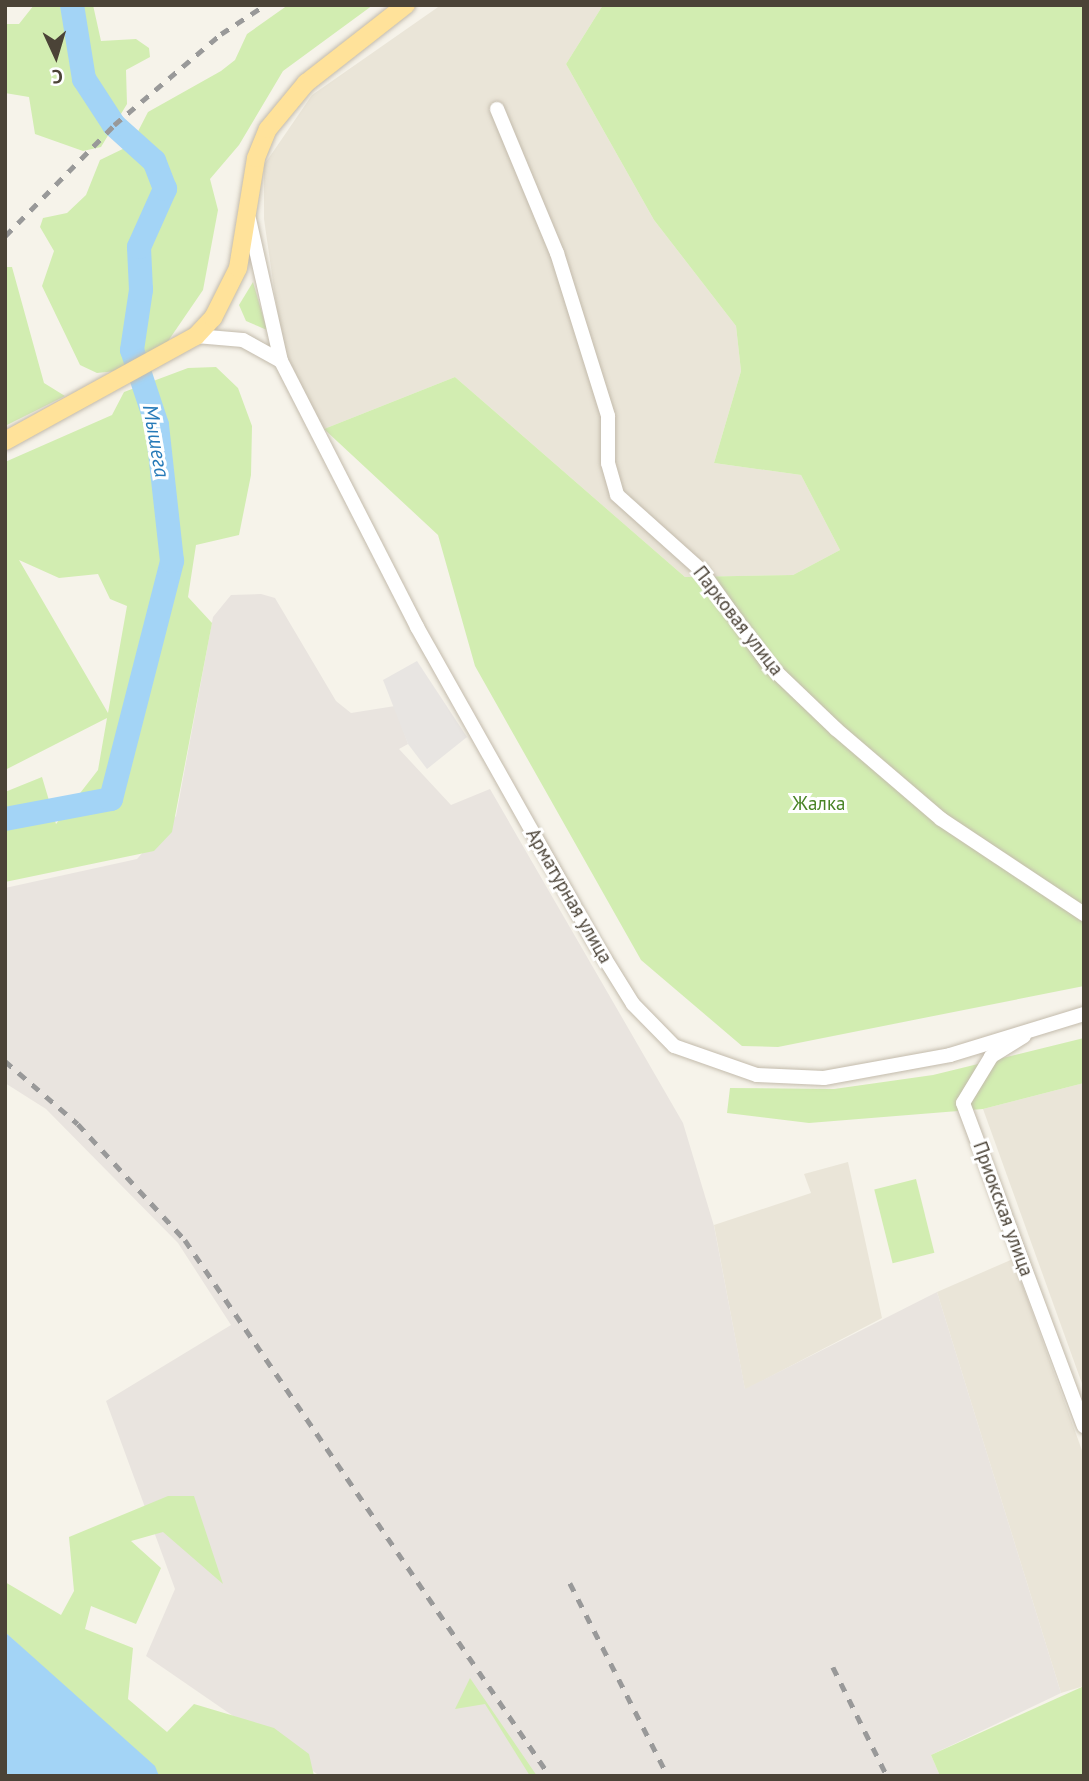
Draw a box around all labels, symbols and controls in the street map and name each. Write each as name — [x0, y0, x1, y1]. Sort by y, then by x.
north arrow — [21, 21, 91, 91]
text: С — [51, 65, 64, 89]
water label: Мышега — [137, 403, 175, 479]
street label: Парковая улица — [688, 562, 788, 680]
park label: Жалка — [793, 793, 845, 815]
street label: Арматурная улица — [521, 825, 617, 967]
street label: Приокская улица — [968, 1138, 1038, 1280]

